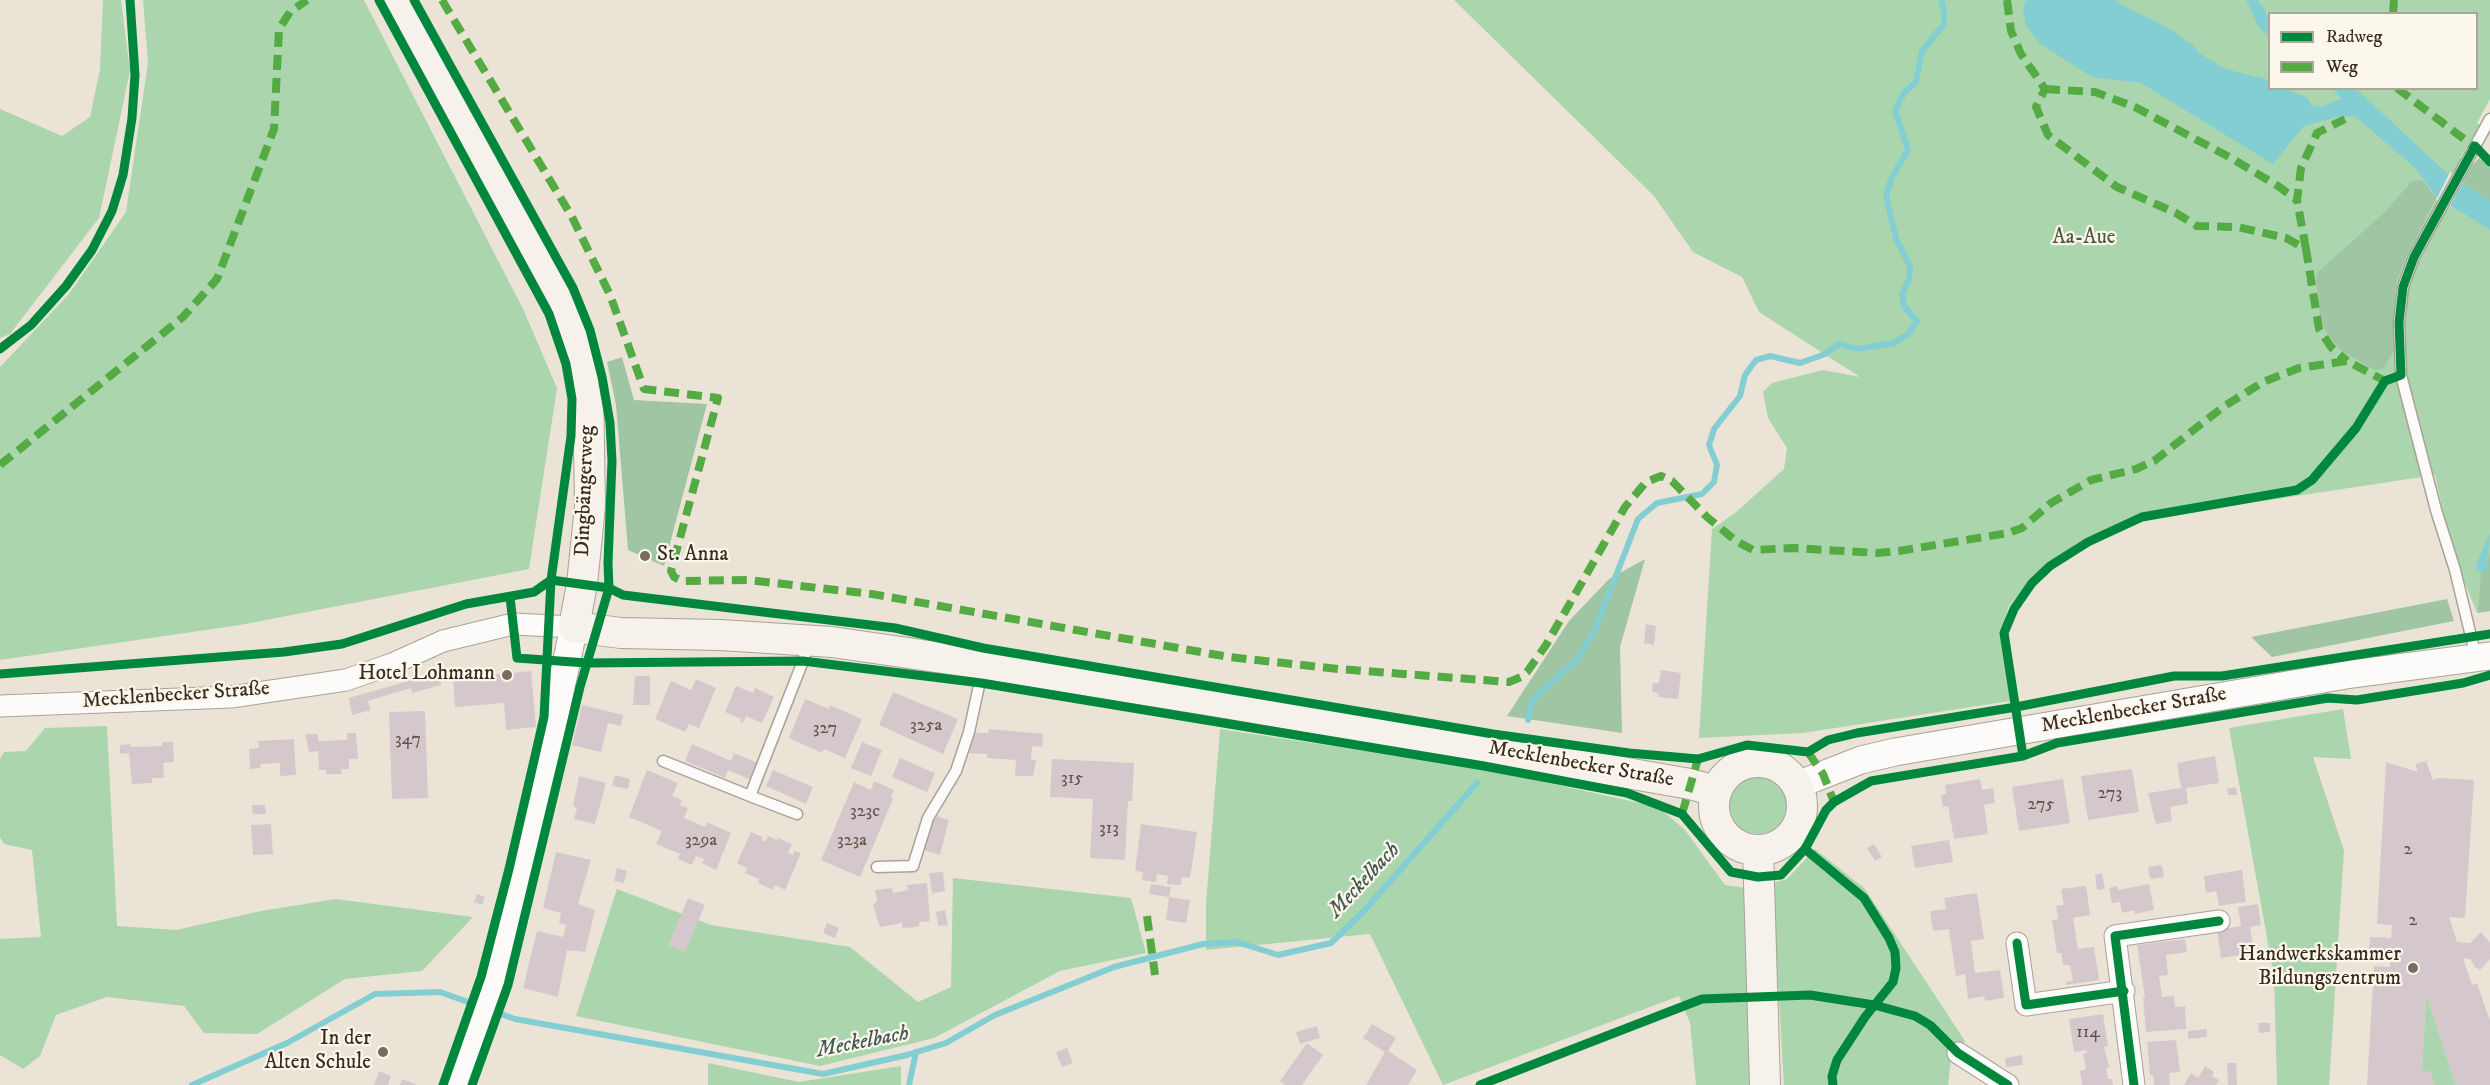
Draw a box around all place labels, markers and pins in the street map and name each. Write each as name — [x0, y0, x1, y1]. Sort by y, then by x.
place label: St. Anna — [657, 543, 728, 569]
marker: St. Anna — [638, 549, 652, 563]
place label: Hotel Lohmann — [358, 662, 495, 688]
marker: Hotel Lohmann — [500, 668, 514, 682]
place label: Handwerkskammer Bildungszentrum — [2239, 943, 2401, 993]
marker: Handwerkskammer Bildungszentrum — [2406, 961, 2420, 975]
place label: In der Alten Schule — [264, 1027, 371, 1077]
marker: In der Alten Schule — [376, 1045, 390, 1059]

